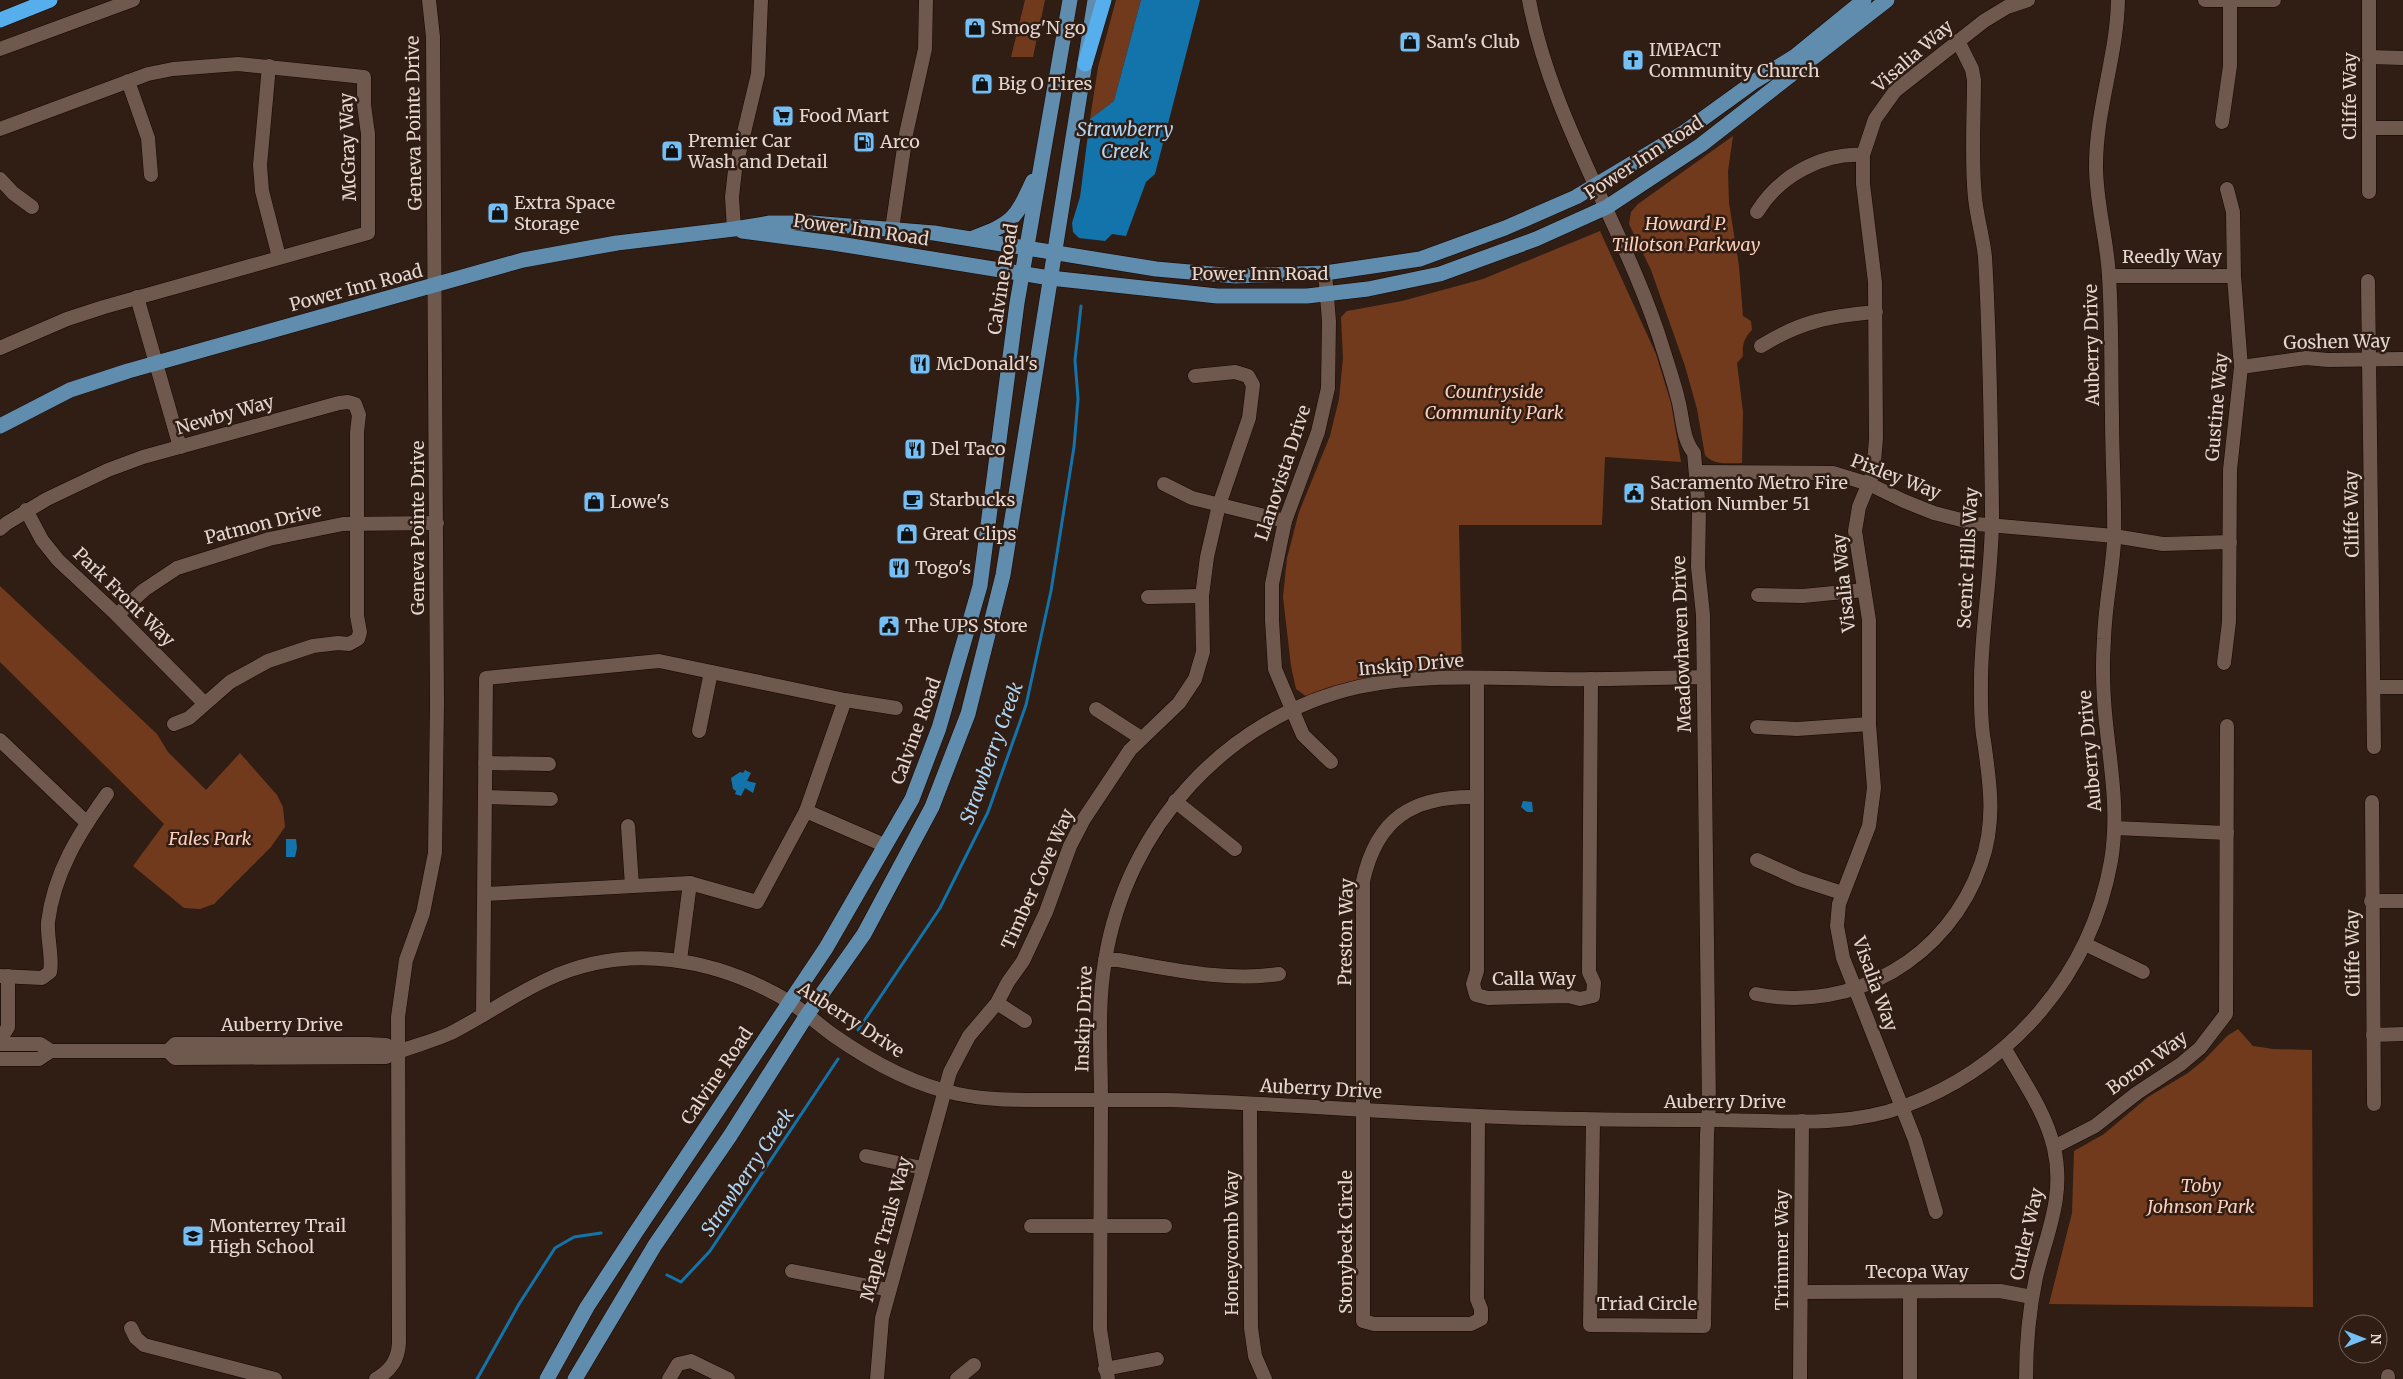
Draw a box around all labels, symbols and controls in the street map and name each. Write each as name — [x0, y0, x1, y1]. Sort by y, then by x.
street label: Visalia Way — [1867, 14, 1958, 97]
shop icon: Smog'N go — [963, 16, 987, 40]
place label: Smog'N go — [991, 16, 1086, 39]
shop icon: Sam's Club — [1398, 30, 1422, 54]
place label: Sam's Club — [1426, 30, 1520, 53]
street label: Geneva Pointe Drive — [400, 36, 427, 211]
place label: IMPACT Community Church — [1649, 38, 1820, 82]
church icon: IMPACT Community Church — [1621, 48, 1645, 72]
street label: Cliffe Way — [2338, 52, 2361, 140]
shop icon: Big O Tires — [970, 72, 994, 96]
place label: Big O Tires — [998, 72, 1093, 95]
street label: McGray Way — [334, 92, 361, 202]
supermarket icon: Food Mart — [771, 104, 795, 128]
place label: Food Mart — [799, 104, 889, 127]
street label: Power Inn Road — [1580, 111, 1708, 205]
water label: Strawberry Creek — [1077, 117, 1173, 163]
place label: Premier Car Wash and Detail — [687, 129, 828, 173]
fuel station icon: Arco — [852, 130, 876, 154]
place label: Arco — [879, 130, 920, 153]
shop icon: Premier Car Wash and Detail — [660, 139, 684, 163]
place label: Extra Space Storage — [514, 191, 615, 235]
shop icon: Extra Space Storage — [486, 201, 510, 225]
street label: Power Inn Road — [792, 209, 931, 250]
park label: Howard P. Tillotson Parkway — [1612, 212, 1760, 256]
street label: Calvine Road — [982, 221, 1023, 336]
street label: Reedly Way — [2122, 245, 2222, 268]
street label: Power Inn Road — [287, 259, 425, 316]
street label: Power Inn Road — [1192, 262, 1329, 285]
street label: Auberry Drive — [2079, 284, 2104, 407]
street label: Goshen Way — [2283, 329, 2391, 354]
street label: Gustine Way — [2200, 351, 2233, 462]
restaurant icon: McDonald's — [908, 352, 932, 376]
place label: McDonald's — [936, 352, 1038, 375]
park label: Countryside Community Park — [1424, 380, 1564, 424]
street label: Newby Way — [173, 389, 277, 439]
street label: Llanovista Drive — [1250, 402, 1315, 544]
restaurant icon: Del Taco — [903, 437, 927, 461]
place label: Del Taco — [931, 437, 1005, 460]
street label: Geneva Pointe Drive — [406, 441, 429, 615]
street label: Pixley Way — [1848, 449, 1945, 504]
street label: Cliffe Way — [2339, 470, 2364, 558]
place label: Sacramento Metro Fire Station Number 51 — [1650, 471, 1848, 515]
public building icon: Sacramento Metro Fire Station Number 51 — [1622, 481, 1646, 505]
street label: Scenic Hills Way — [1952, 486, 1983, 629]
cafe icon: Starbucks — [901, 488, 925, 512]
place label: Starbucks — [929, 488, 1015, 511]
shop icon: Lowe's — [582, 490, 606, 514]
place label: Lowe's — [610, 490, 669, 513]
street label: Patmon Drive — [202, 498, 324, 549]
shop icon: Great Clips — [895, 522, 919, 546]
place label: Great Clips — [923, 522, 1017, 545]
street label: Visalia Way — [1827, 532, 1860, 634]
street label: Park Front Way — [69, 542, 180, 651]
street label: Meadowhaven Drive — [1667, 555, 1696, 733]
restaurant icon: Togo's — [887, 556, 911, 580]
place label: Togo's — [915, 556, 971, 579]
public building icon: The UPS Store — [877, 614, 901, 638]
place label: The UPS Store — [905, 614, 1028, 637]
street label: Inskip Drive — [1357, 648, 1465, 681]
street label: Calvine Road — [886, 674, 946, 788]
water label: Strawberry Creek — [954, 678, 1028, 827]
street label: Auberry Drive — [2073, 689, 2106, 814]
street label: Timber Cove Way — [996, 804, 1079, 953]
park label: Fales Park — [168, 827, 252, 850]
street label: Preston Way — [1333, 877, 1358, 986]
street label: Cliffe Way — [2340, 909, 2365, 997]
street label: Visalia Way — [1847, 932, 1903, 1035]
street label: Inskip Drive — [1070, 966, 1097, 1072]
street label: Calla Way — [1492, 967, 1576, 990]
street label: Auberry Drive — [793, 976, 909, 1062]
street label: Auberry Drive — [220, 1013, 343, 1036]
street label: Calvine Road — [676, 1023, 758, 1129]
street label: Boron Way — [2102, 1025, 2192, 1100]
street label: Auberry Drive — [1259, 1074, 1383, 1103]
street label: Auberry Drive — [1663, 1090, 1786, 1113]
water label: Strawberry Creek — [695, 1103, 799, 1241]
street label: Maple Trails Way — [855, 1153, 916, 1304]
street label: Honeycomb Way — [1220, 1170, 1243, 1316]
street label: Stonybeck Circle — [1334, 1170, 1357, 1314]
park label: Toby Johnson Park — [2145, 1174, 2255, 1218]
street label: Cutler Way — [2005, 1185, 2048, 1282]
street label: Trimmer Way — [1770, 1189, 1793, 1310]
place label: Monterrey Trail High School — [209, 1214, 347, 1258]
school or university icon: Monterrey Trail High School — [181, 1224, 205, 1248]
street label: Tecopa Way — [1865, 1260, 1969, 1283]
street label: Triad Circle — [1597, 1292, 1697, 1315]
north arrow — [2338, 1314, 2388, 1364]
text: N — [2367, 1333, 2385, 1345]

